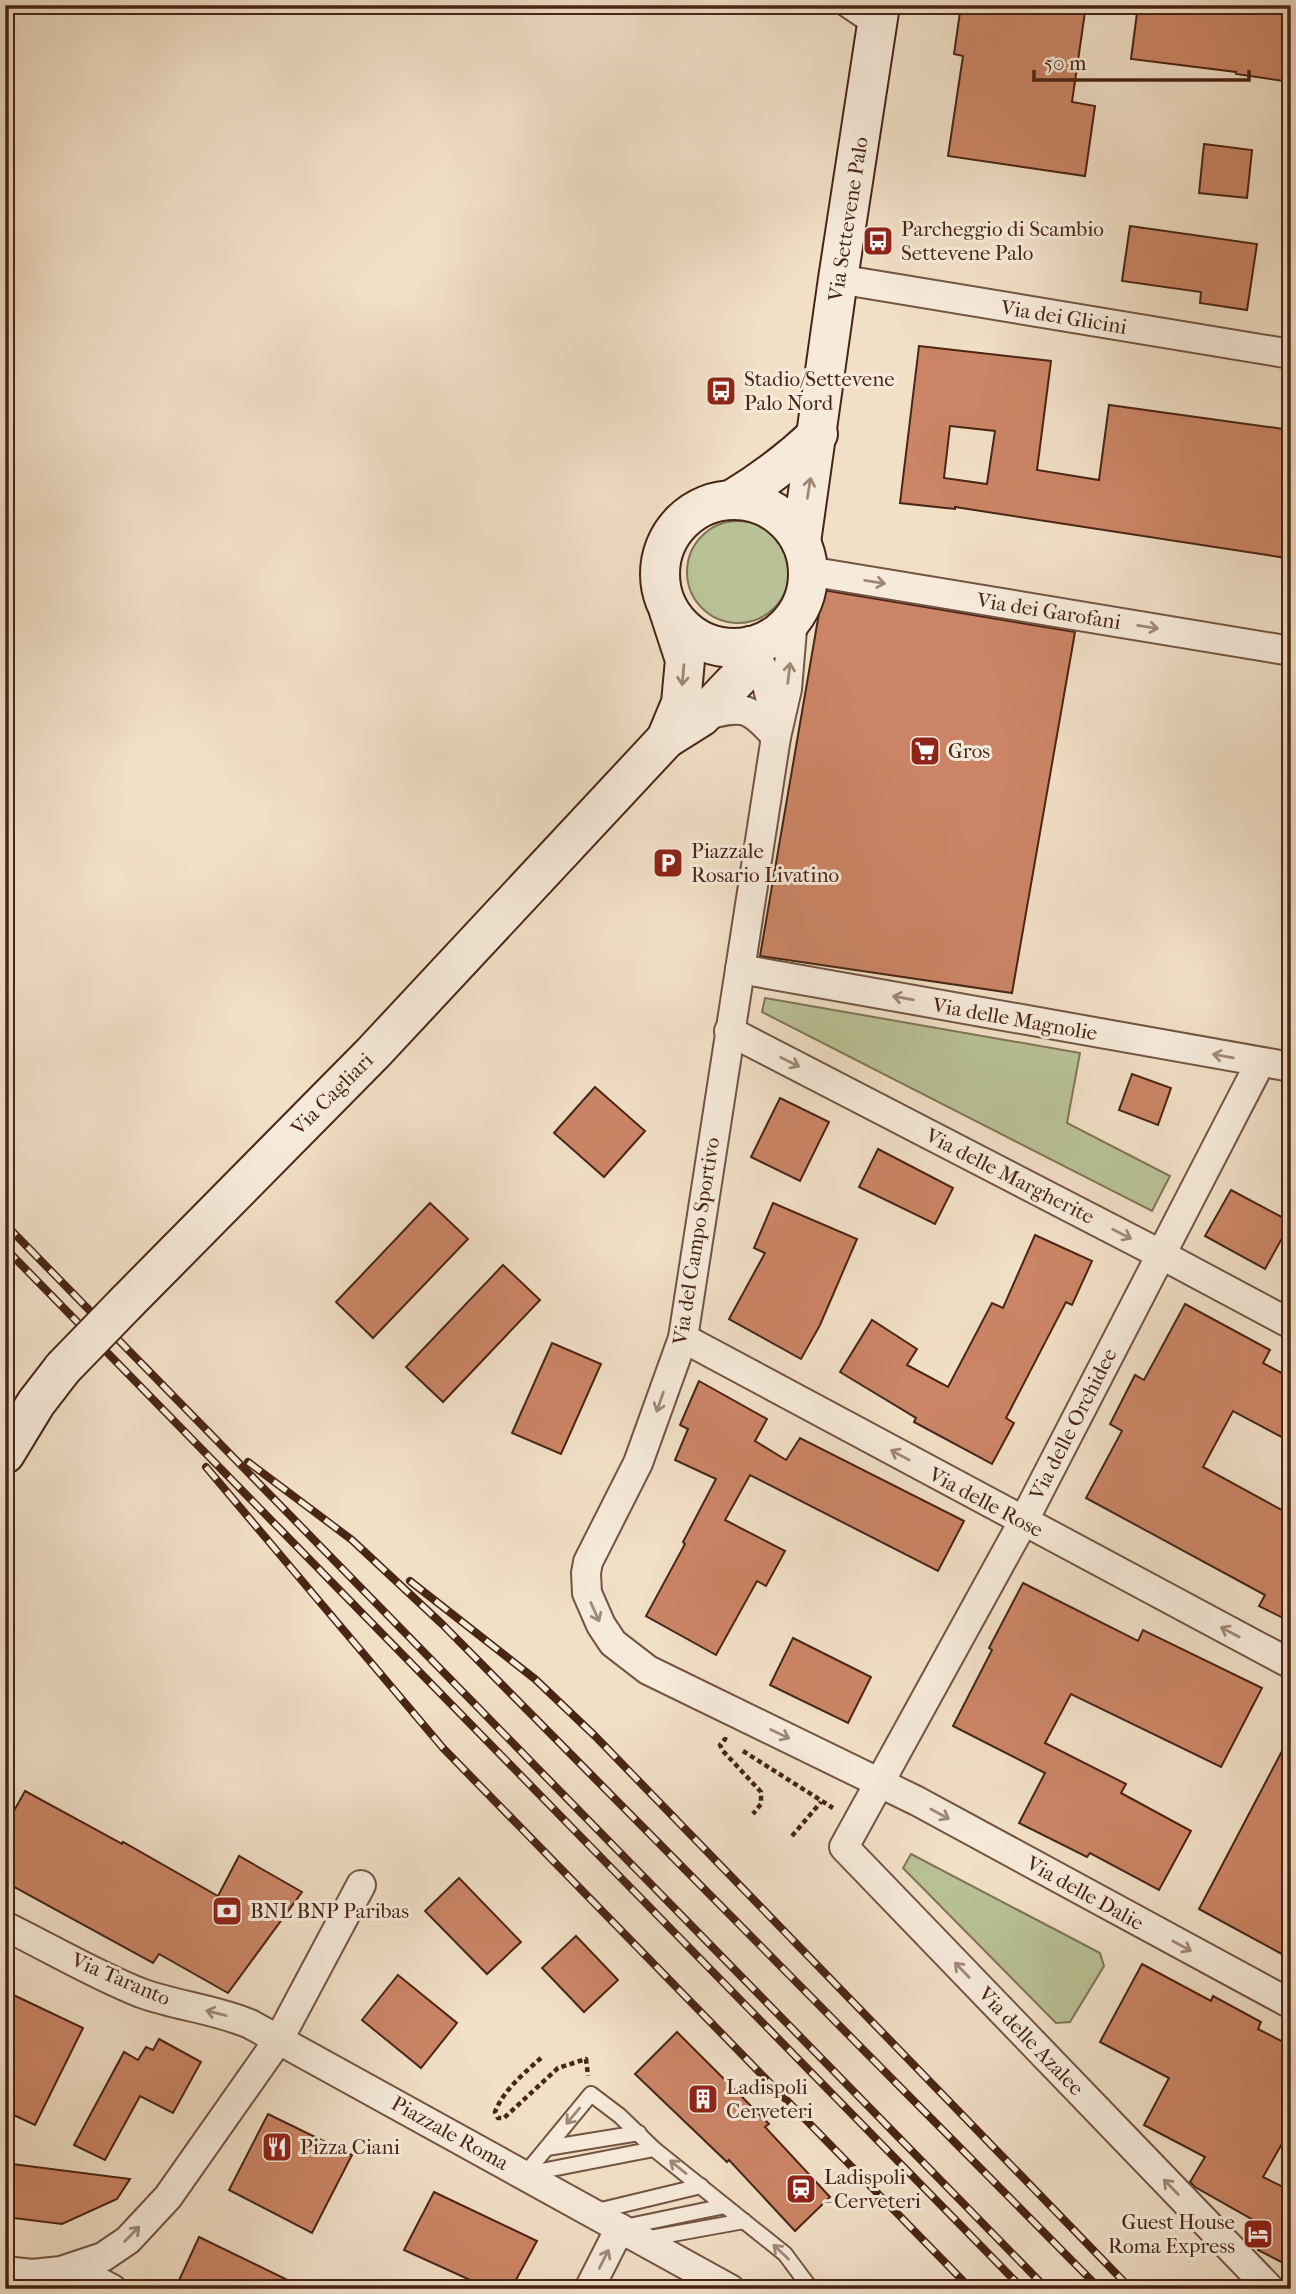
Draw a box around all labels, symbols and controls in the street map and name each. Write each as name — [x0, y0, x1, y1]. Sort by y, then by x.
scale bar — [1034, 38, 1249, 82]
text: 50 m — [1044, 51, 1087, 75]
street label: Via Settevene Palo — [823, 135, 873, 304]
place label: Parcheggio di Scambio Settevene Palo — [901, 217, 1104, 265]
bus stop icon: Parcheggio di Scambio Settevene Palo — [861, 224, 895, 258]
street label: Via dei Glicini — [998, 295, 1129, 339]
place label: Stadio/Settevene Palo Nord — [744, 367, 895, 415]
bus stop icon: Stadio/Settevene Palo Nord — [704, 374, 738, 408]
one-way arrow — [803, 477, 816, 500]
one-way arrow — [864, 576, 886, 589]
street label: Via dei Garofani — [974, 588, 1123, 634]
one-way arrow — [1136, 621, 1159, 634]
one-way arrow — [783, 662, 796, 685]
one-way arrow — [676, 664, 689, 686]
supermarket icon: Gros — [908, 734, 942, 768]
place label: Gros — [948, 739, 990, 763]
place label: Piazzale Rosario Livatino — [691, 839, 839, 887]
parking icon: Piazzale Rosario Livatino — [651, 846, 685, 880]
one-way arrow — [892, 991, 915, 1004]
street label: Via delle Magnolie — [930, 992, 1099, 1045]
street label: Via Cagliari — [285, 1048, 378, 1141]
one-way arrow — [1212, 1049, 1235, 1063]
one-way arrow — [779, 1056, 799, 1070]
street label: Via delle Margherite — [921, 1123, 1098, 1229]
street label: Via del Campo Sportivo — [668, 1136, 724, 1347]
one-way arrow — [1112, 1227, 1132, 1241]
street label: Via delle Orchidee — [1024, 1344, 1122, 1505]
one-way arrow — [653, 1391, 666, 1413]
one-way arrow — [890, 1448, 911, 1461]
street label: Via delle Rose — [924, 1461, 1047, 1542]
one-way arrow — [588, 1601, 602, 1622]
one-way arrow — [1221, 1624, 1241, 1638]
one-way arrow — [769, 1728, 790, 1741]
one-way arrow — [929, 1807, 949, 1821]
street label: Via delle Dalie — [1021, 1850, 1148, 1935]
bank icon: BNL BNP Paribas — [210, 1894, 244, 1928]
place label: BNL BNP Paribas — [250, 1899, 409, 1923]
one-way arrow — [1172, 1939, 1192, 1953]
street label: Via Taranto — [67, 1947, 174, 2011]
one-way arrow — [954, 1962, 971, 1979]
street label: Via delle Azalee — [973, 1981, 1089, 2100]
one-way arrow — [206, 2006, 228, 2019]
place label: Ladispoli Cerveteri — [726, 2075, 813, 2123]
building icon: Ladispoli Cerveteri — [686, 2082, 720, 2116]
street label: Piazzale Roma — [387, 2091, 513, 2175]
one-way arrow — [565, 2107, 581, 2125]
restaurant icon: Pizza Ciani — [260, 2130, 294, 2164]
place label: Pizza Ciani — [300, 2135, 400, 2159]
one-way arrow — [669, 2160, 687, 2175]
place label: Ladispoli - Cerveteri — [824, 2165, 921, 2213]
station icon: Ladispoli - Cerveteri — [784, 2172, 818, 2206]
one-way arrow — [1163, 2178, 1180, 2195]
place label: Guest House Roma Express — [1108, 2210, 1235, 2258]
hotel icon: Guest House Roma Express — [1241, 2217, 1275, 2251]
one-way arrow — [124, 2226, 141, 2243]
one-way arrow — [772, 2243, 789, 2260]
one-way arrow — [597, 2249, 611, 2269]

